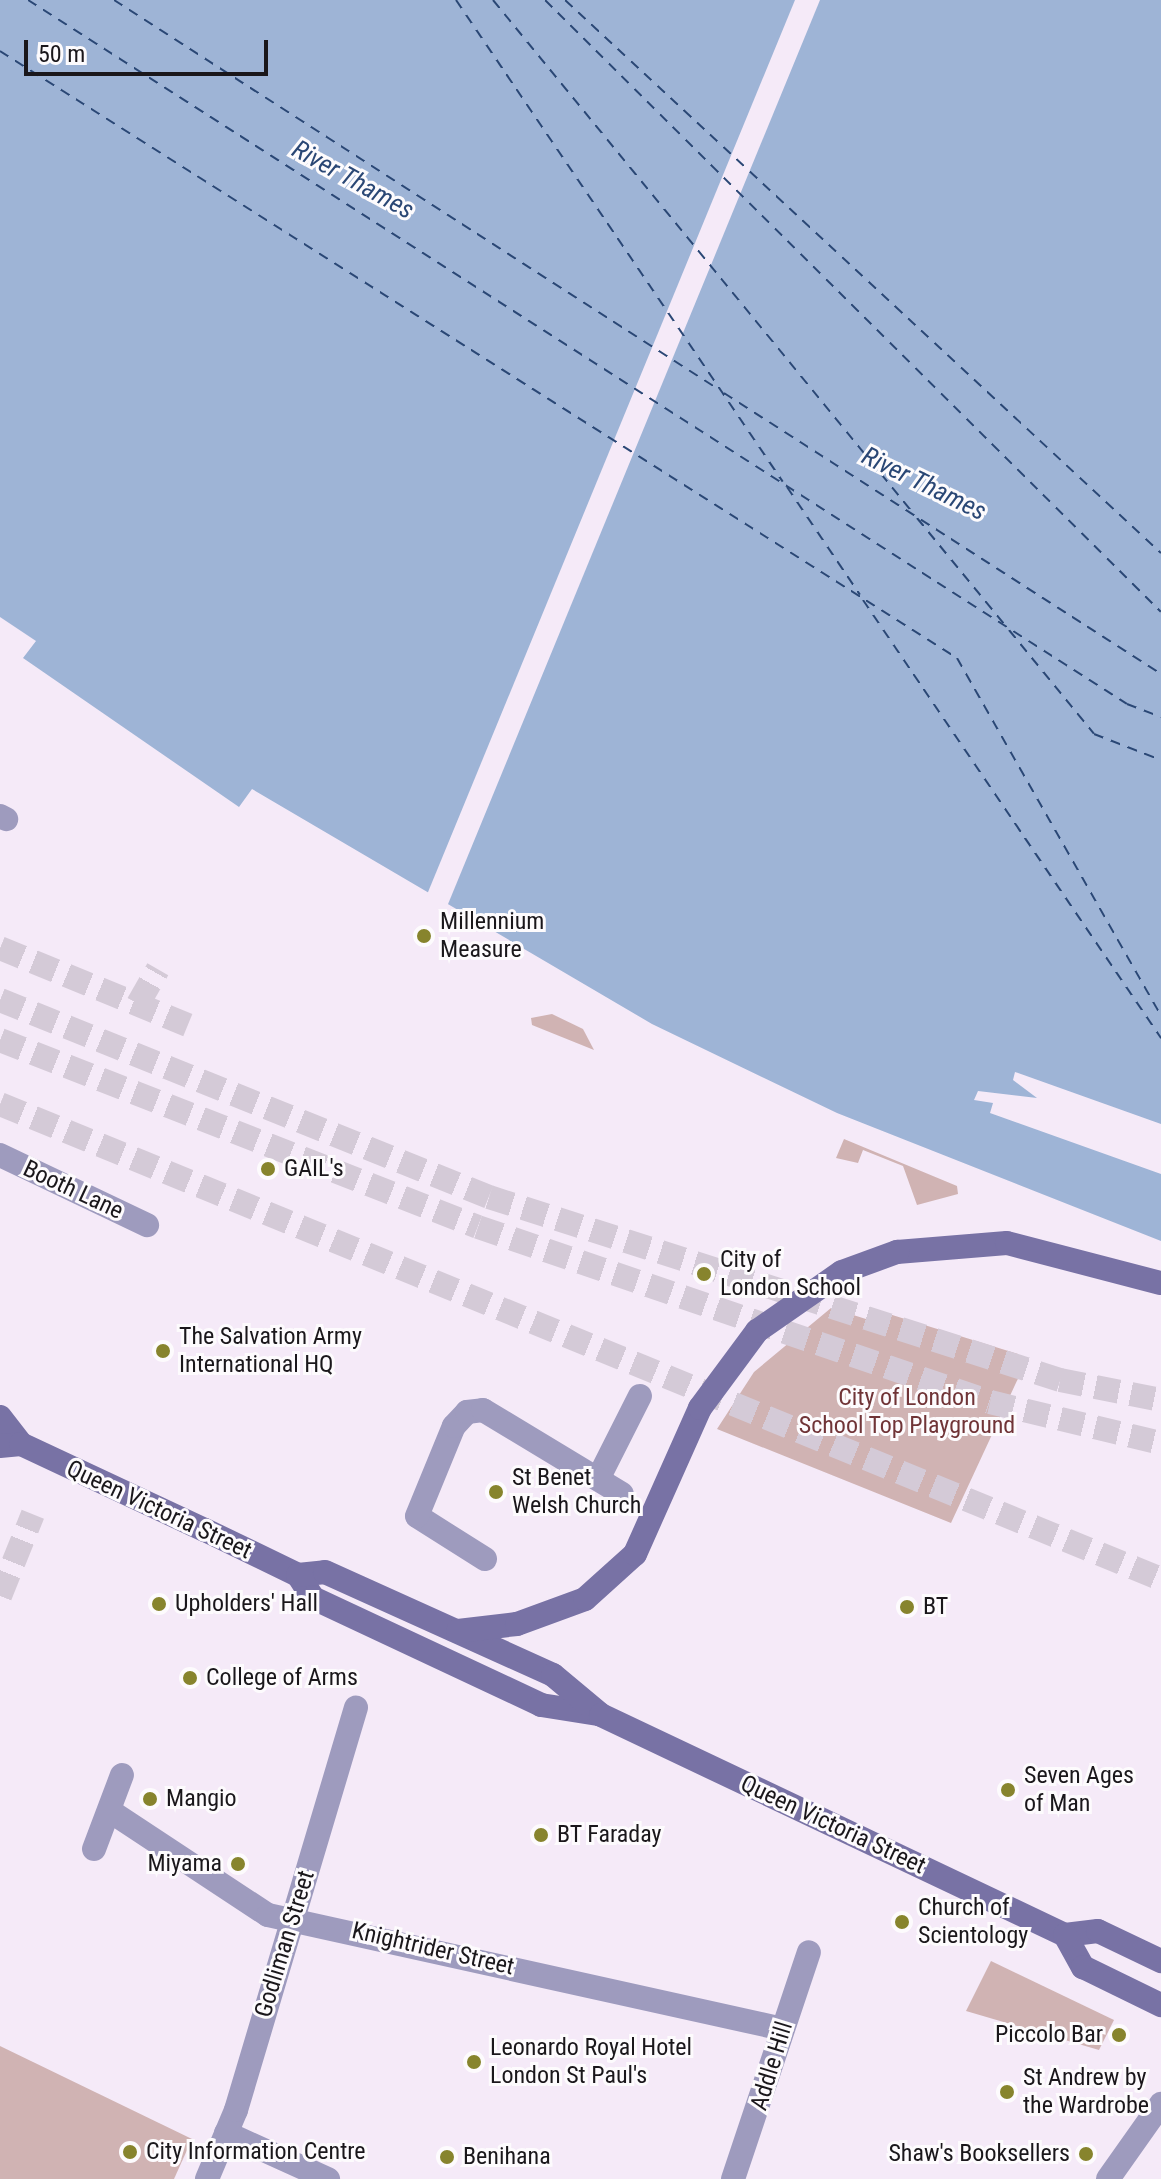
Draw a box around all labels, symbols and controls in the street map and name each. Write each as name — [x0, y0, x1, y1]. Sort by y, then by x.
scale bar — [28, 24, 272, 74]
text: 50 m — [38, 40, 85, 68]
water label: River Thames — [286, 134, 420, 226]
water label: River Thames — [857, 440, 991, 528]
place label: Millennium Measure — [440, 908, 544, 964]
marker: Millennium Measure — [415, 927, 433, 945]
street label: Booth Lane — [18, 1154, 128, 1226]
place label: GAIL's — [284, 1155, 344, 1183]
marker: GAIL's — [259, 1160, 277, 1178]
place label: City of London School — [720, 1246, 861, 1302]
marker: City of London School — [695, 1265, 713, 1283]
place label: The Salvation Army International HQ — [179, 1323, 362, 1379]
marker: The Salvation Army International HQ — [154, 1342, 172, 1360]
park label: City of London School Top Playground — [798, 1384, 1016, 1440]
street label: Queen Victoria Street — [62, 1455, 256, 1565]
place label: St Benet Welsh Church — [512, 1464, 641, 1520]
marker: St Benet Welsh Church — [487, 1483, 505, 1501]
place label: Upholders' Hall — [175, 1590, 318, 1618]
place label: BT — [923, 1593, 948, 1621]
marker: Upholders' Hall — [150, 1595, 168, 1613]
marker: BT — [898, 1598, 916, 1616]
place label: College of Arms — [206, 1664, 358, 1692]
marker: College of Arms — [181, 1669, 199, 1687]
place label: Seven Ages of Man — [1024, 1762, 1134, 1818]
street label: Queen Victoria Street — [736, 1770, 930, 1880]
marker: Seven Ages of Man — [999, 1781, 1017, 1799]
place label: Mangio — [166, 1785, 237, 1813]
marker: Mangio — [141, 1790, 159, 1808]
place label: BT Faraday — [557, 1821, 662, 1849]
marker: BT Faraday — [532, 1826, 550, 1844]
place label: Miyama — [147, 1850, 222, 1878]
marker: Miyama — [229, 1855, 247, 1873]
street label: Godliman Street — [249, 1867, 321, 2021]
place label: Church of Scientology — [918, 1894, 1028, 1950]
marker: Church of Scientology — [893, 1913, 911, 1931]
street label: Knightrider Street — [349, 1916, 517, 1982]
street label: Addle Hill — [745, 2018, 799, 2114]
place label: Piccolo Bar — [995, 2021, 1103, 2049]
marker: Piccolo Bar — [1110, 2026, 1128, 2044]
place label: Leonardo Royal Hotel London St Paul's — [490, 2034, 692, 2090]
marker: Leonardo Royal Hotel London St Paul's — [465, 2053, 483, 2071]
place label: St Andrew by the Wardrobe — [1023, 2064, 1149, 2120]
marker: St Andrew by the Wardrobe — [998, 2083, 1016, 2101]
place label: City Information Centre — [146, 2138, 366, 2166]
place label: Shaw's Booksellers — [888, 2140, 1070, 2168]
marker: City Information Centre — [121, 2143, 139, 2161]
place label: Benihana — [463, 2143, 551, 2171]
marker: Shaw's Booksellers — [1077, 2145, 1095, 2163]
marker: Benihana — [438, 2148, 456, 2166]

